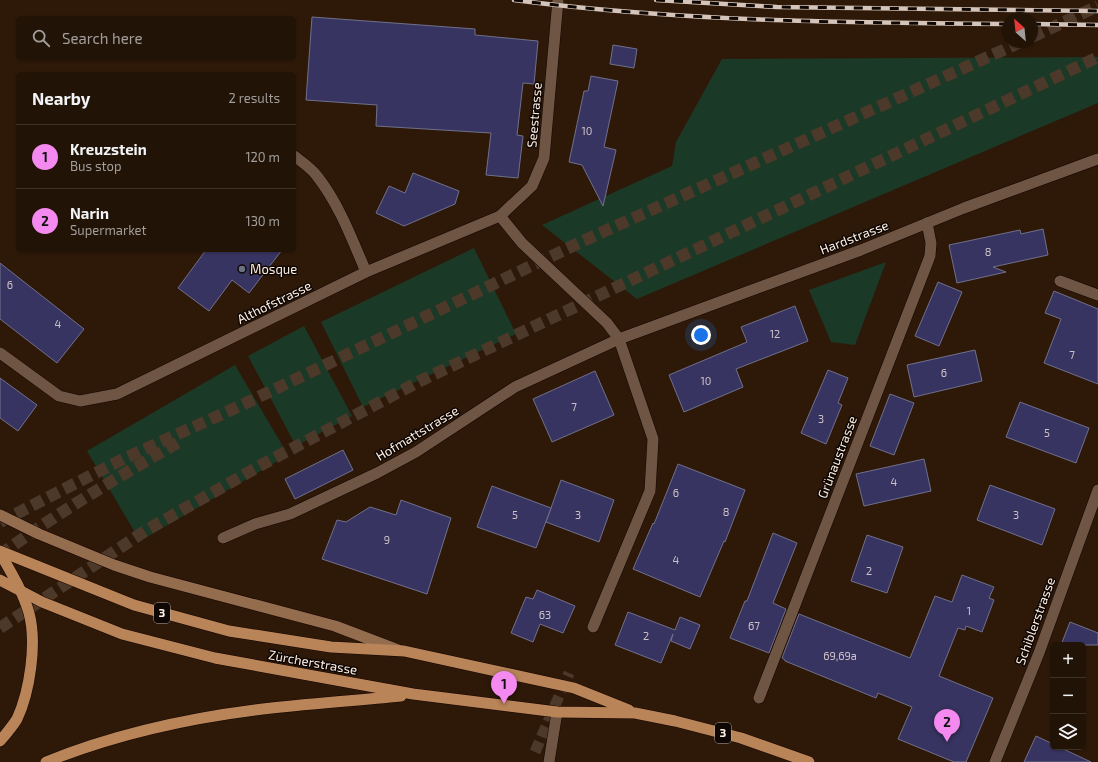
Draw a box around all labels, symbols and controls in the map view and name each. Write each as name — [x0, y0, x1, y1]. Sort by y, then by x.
north arrow — [1002, 12, 1038, 48]
search box — [16, 16, 296, 60]
icon: search — [30, 27, 52, 49]
text: Search here — [62, 29, 143, 47]
street label: Seestrasse — [523, 82, 545, 148]
text: Nearby — [32, 88, 90, 108]
text: 2 results — [228, 90, 280, 106]
house number: 10 — [581, 124, 593, 137]
text: Kreuzstein — [70, 140, 147, 158]
text: 1 — [42, 149, 48, 165]
text: 120 m — [245, 149, 280, 165]
text: Bus stop — [70, 158, 121, 174]
text: Narin — [70, 204, 109, 222]
text: 2 — [41, 213, 49, 229]
text: 130 m — [245, 213, 280, 229]
street label: Hardstrasse — [817, 217, 891, 257]
text: Supermarket — [70, 222, 147, 238]
house number: 8 — [985, 245, 991, 258]
place label: Mosque — [250, 261, 297, 277]
marker: Mosque — [237, 264, 247, 274]
street label: Althofstrasse — [234, 277, 314, 327]
house number: 6 — [7, 278, 13, 291]
house number: 4 — [55, 317, 62, 330]
your location — [691, 325, 711, 345]
house number: 12 — [770, 327, 780, 340]
house number: 7 — [1069, 348, 1075, 361]
house number: 6 — [941, 366, 947, 379]
house number: 10 — [700, 374, 712, 387]
house number: 7 — [571, 400, 577, 413]
street label: Hofmattstrasse — [373, 402, 461, 464]
house number: 3 — [818, 412, 824, 425]
street label: Grünaustrasse — [814, 414, 860, 500]
house number: 5 — [1044, 426, 1050, 439]
house number: 4 — [891, 475, 898, 488]
house number: 6 — [673, 486, 679, 499]
house number: 8 — [723, 505, 729, 518]
house number: 5 — [512, 508, 518, 521]
house number: 3 — [575, 508, 581, 521]
house number: 3 — [1013, 508, 1019, 521]
house number: 9 — [384, 533, 390, 546]
house number: 4 — [673, 553, 680, 566]
house number: 2 — [866, 564, 872, 577]
street label: Schiblerstrasse — [1012, 575, 1058, 667]
road number: 3 — [154, 603, 170, 623]
house number: 1 — [967, 604, 971, 617]
house number: 63 — [539, 608, 551, 621]
house number: 67 — [748, 619, 760, 632]
house number: 2 — [643, 629, 649, 642]
map controls — [1050, 642, 1086, 750]
button: + — [1050, 642, 1086, 678]
street label: Zürcherstrasse — [267, 646, 359, 678]
house number: 69,69a — [823, 649, 857, 662]
pin: 1 — [491, 671, 517, 704]
button: − — [1050, 678, 1086, 714]
pin: 2 — [934, 709, 960, 742]
button: layers — [1050, 714, 1086, 750]
road number: 3 — [715, 723, 731, 743]

